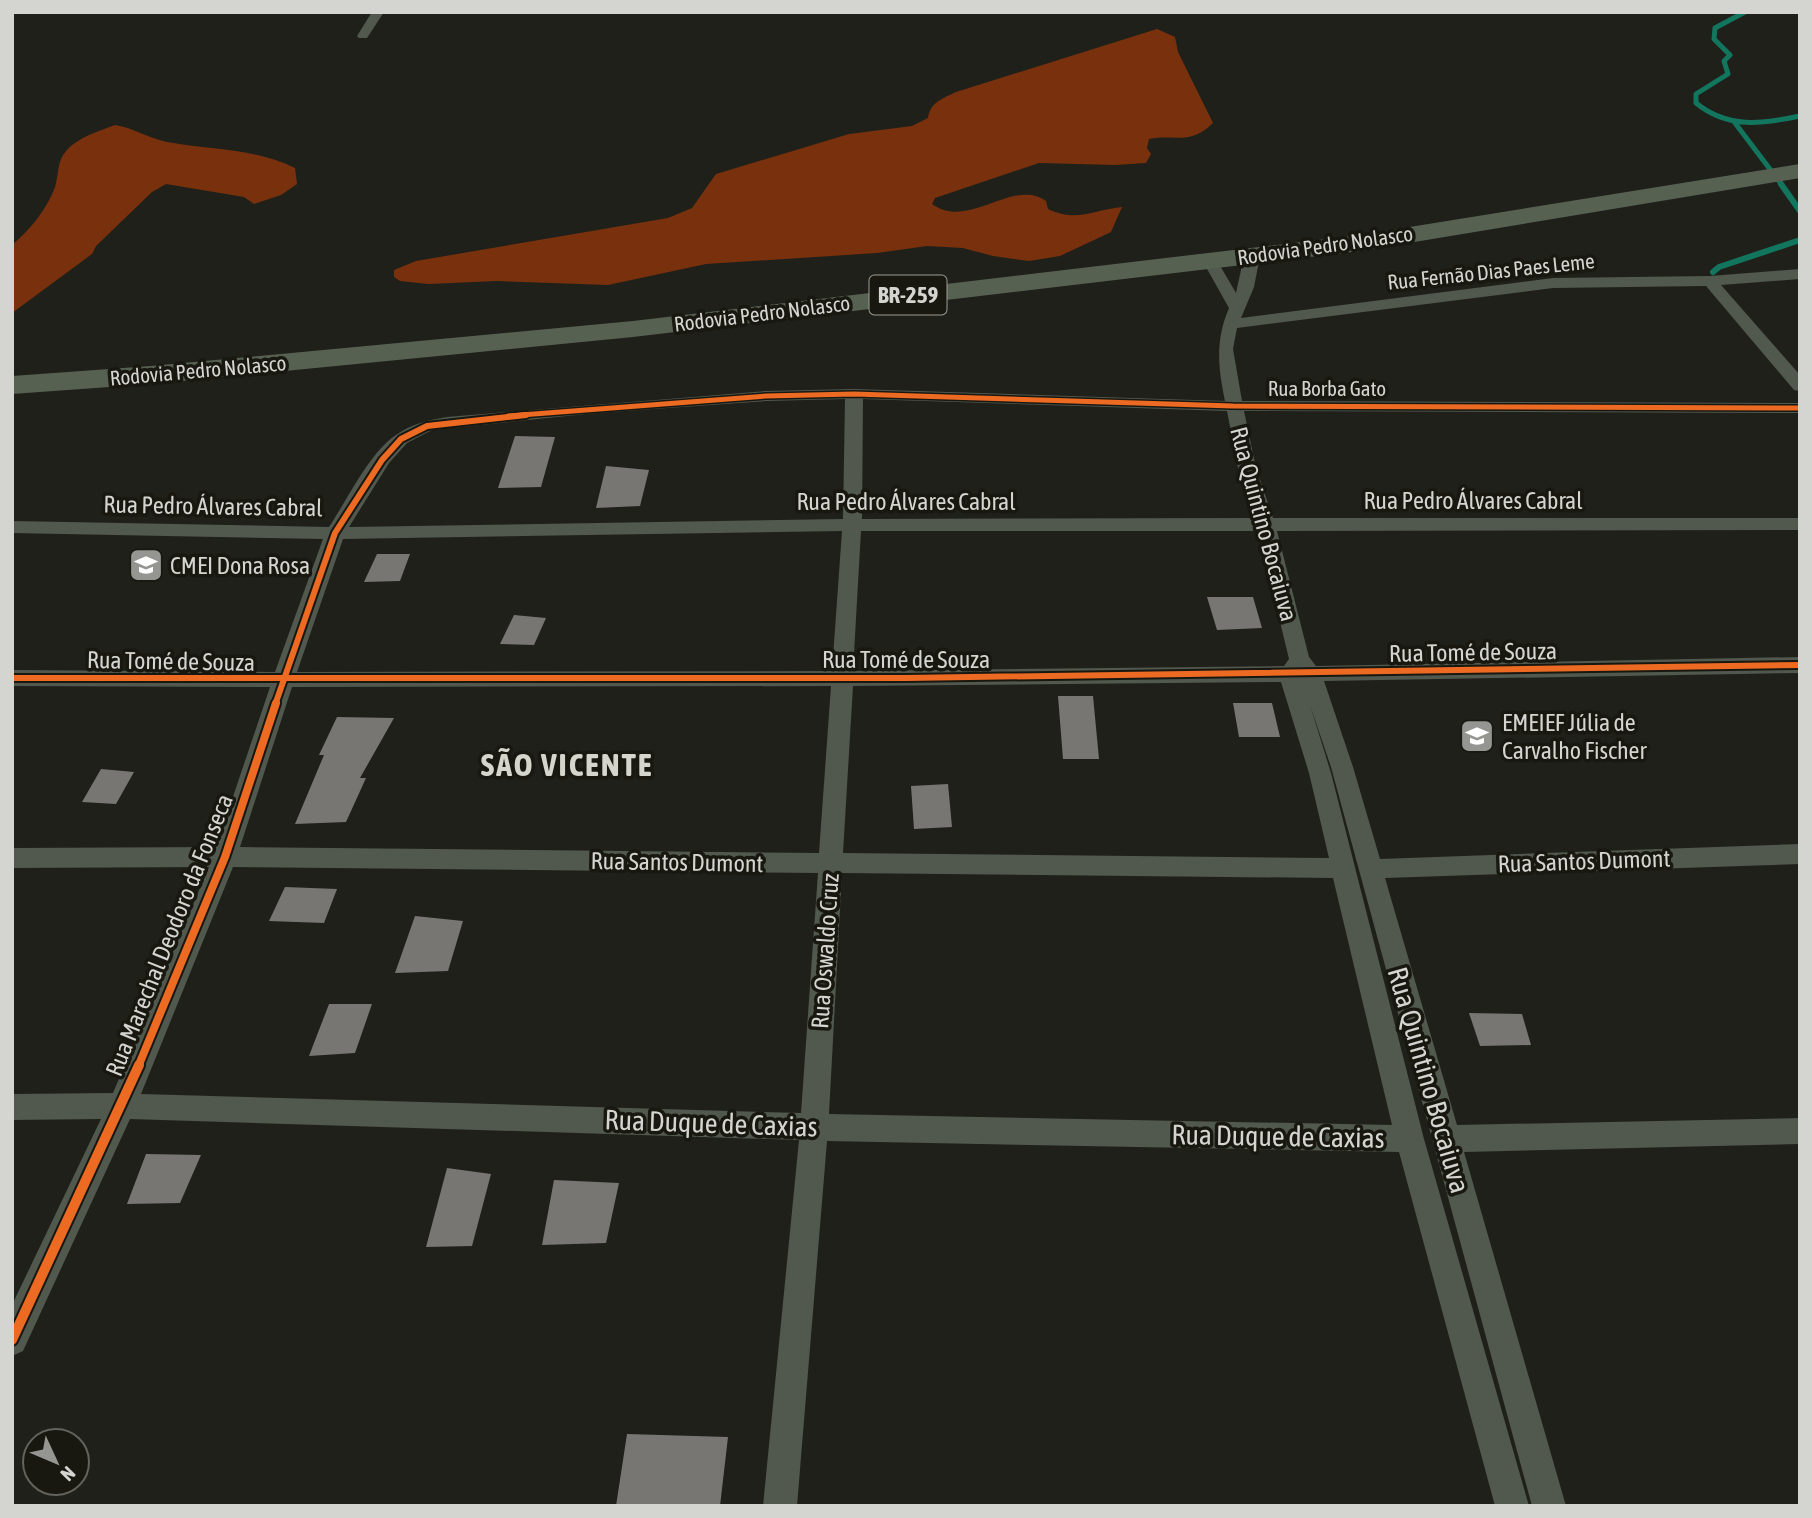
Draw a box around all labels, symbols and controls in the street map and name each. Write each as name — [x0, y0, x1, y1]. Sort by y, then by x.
street label: Rodovia Pedro Nolasco — [1236, 221, 1414, 269]
street label: Rua Fernão Dias Paes Leme — [1386, 248, 1596, 294]
road number: BR-259 — [870, 276, 946, 314]
street label: Rodovia Pedro Nolasco — [673, 290, 851, 336]
street label: Rodovia Pedro Nolasco — [109, 350, 287, 390]
street label: Rua Borba Gato — [1268, 376, 1386, 400]
street label: Rua Quintino Bocaiuva — [1225, 424, 1303, 624]
street label: Rua Pedro Álvares Cabral — [1363, 487, 1583, 514]
street label: Rua Pedro Álvares Cabral — [796, 488, 1016, 515]
street label: Rua Pedro Álvares Cabral — [103, 491, 323, 521]
school or university icon: CMEI Dona Rosa — [127, 546, 165, 584]
place label: CMEI Dona Rosa — [170, 552, 310, 579]
street label: Rua Tomé de Souza — [1389, 637, 1557, 667]
street label: Rua Tomé de Souza — [87, 646, 255, 676]
street label: Rua Tomé de Souza — [822, 646, 990, 673]
place label: EMEIEF Júlia de Carvalho Fischer — [1502, 709, 1647, 764]
school or university icon: EMEIEF Júlia de Carvalho Fischer — [1458, 717, 1496, 755]
district label: SÃO VICENTE — [481, 746, 653, 783]
street label: Rua Marechal Deodoro da Fonseca — [100, 790, 238, 1080]
street label: Rua Santos Dumont — [1497, 844, 1671, 878]
street label: Rua Santos Dumont — [590, 847, 764, 877]
street label: Rua Oswaldo Cruz — [806, 872, 844, 1030]
street label: Rua Quintino Bocaiuva — [1381, 963, 1477, 1197]
street label: Rua Duque de Caxias — [604, 1103, 818, 1143]
street label: Rua Duque de Caxias — [1171, 1118, 1385, 1154]
north arrow — [21, 1427, 91, 1497]
text: N — [56, 1462, 80, 1485]

